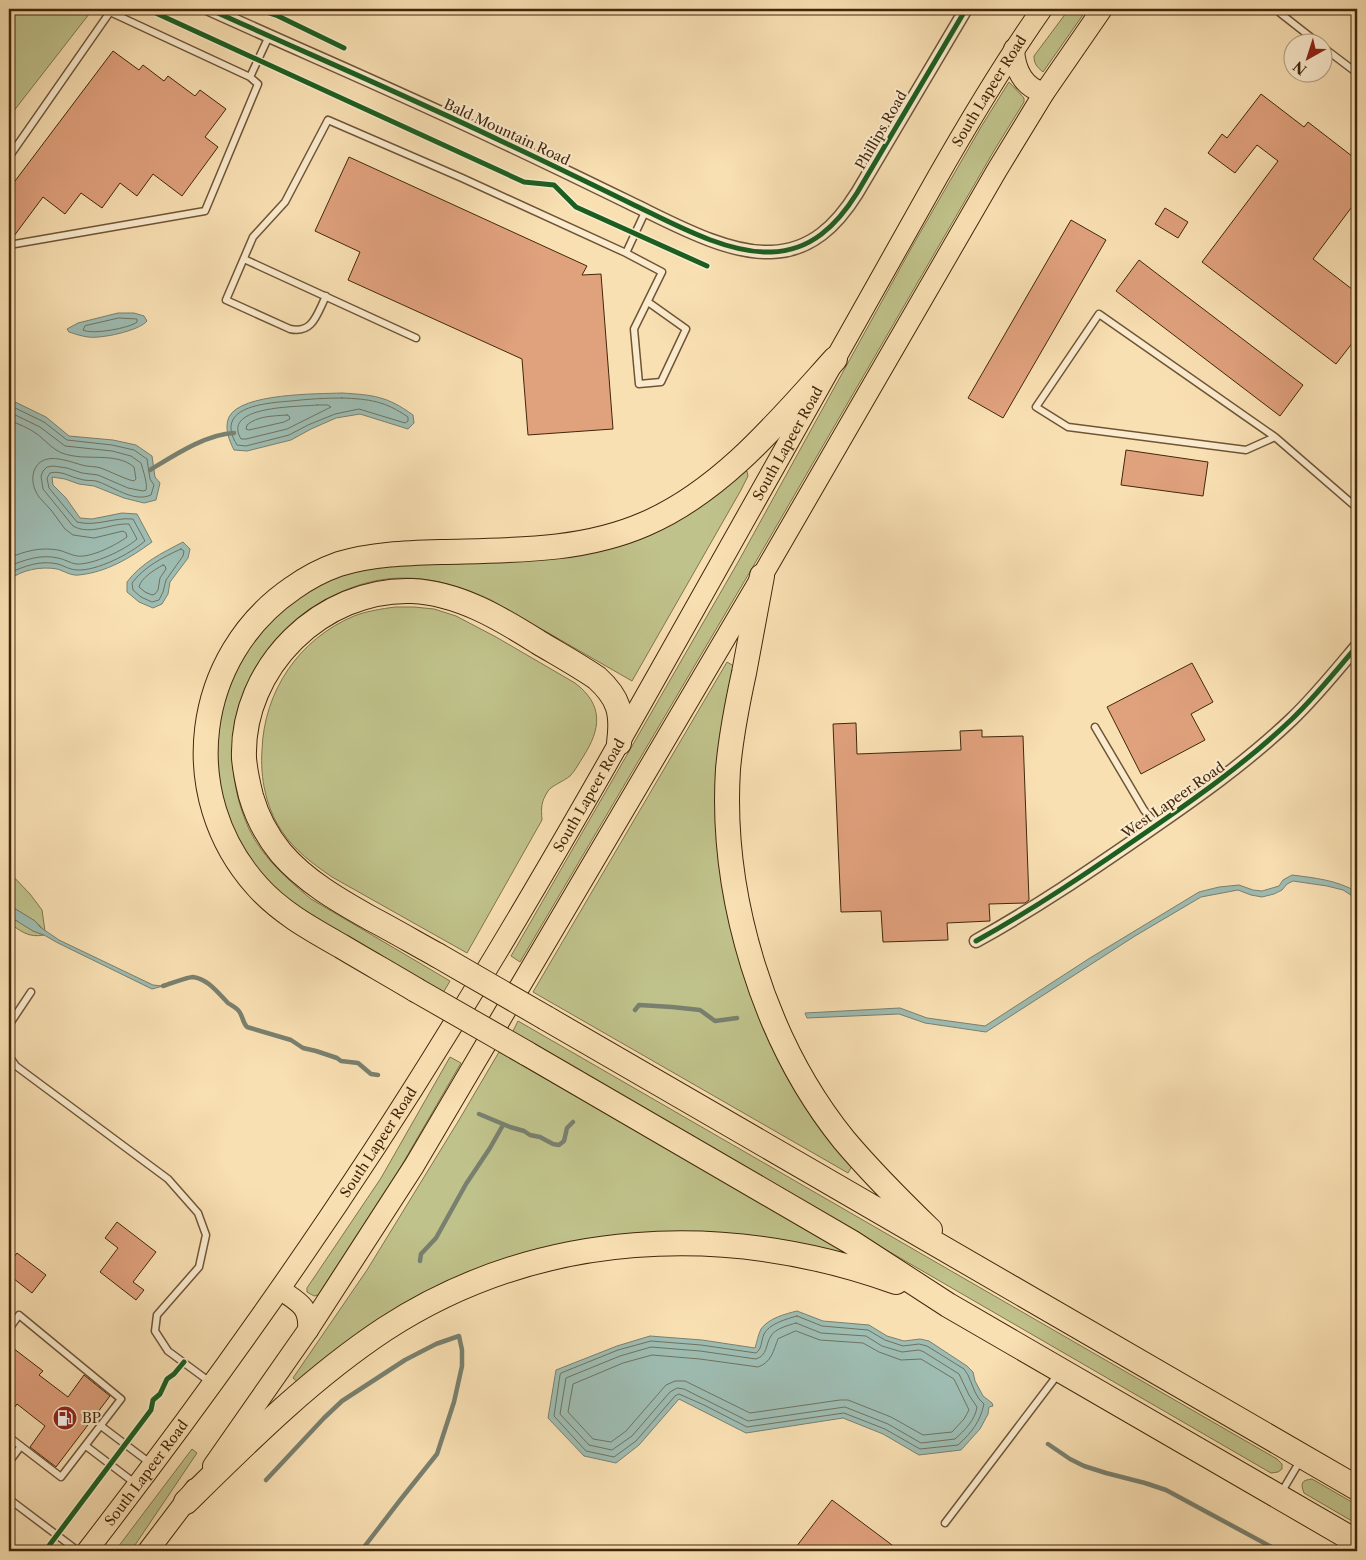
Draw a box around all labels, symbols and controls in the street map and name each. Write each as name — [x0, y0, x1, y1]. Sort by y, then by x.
street label: South Lapeer Road — [948, 31, 1031, 150]
north arrow — [1284, 32, 1334, 82]
text: N — [1289, 57, 1310, 79]
street label: Phillips Road — [851, 87, 911, 173]
street label: Bald Mountain Road — [441, 95, 573, 169]
street label: South Lapeer Road — [748, 383, 827, 504]
street label: South Lapeer Road — [549, 735, 629, 855]
street label: West Lapeer Road — [1117, 758, 1228, 843]
street label: South Lapeer Road — [336, 1083, 421, 1201]
fuel station icon: BP — [52, 1405, 78, 1431]
place label: BP — [82, 1409, 101, 1427]
street label: South Lapeer Road — [101, 1416, 192, 1529]

